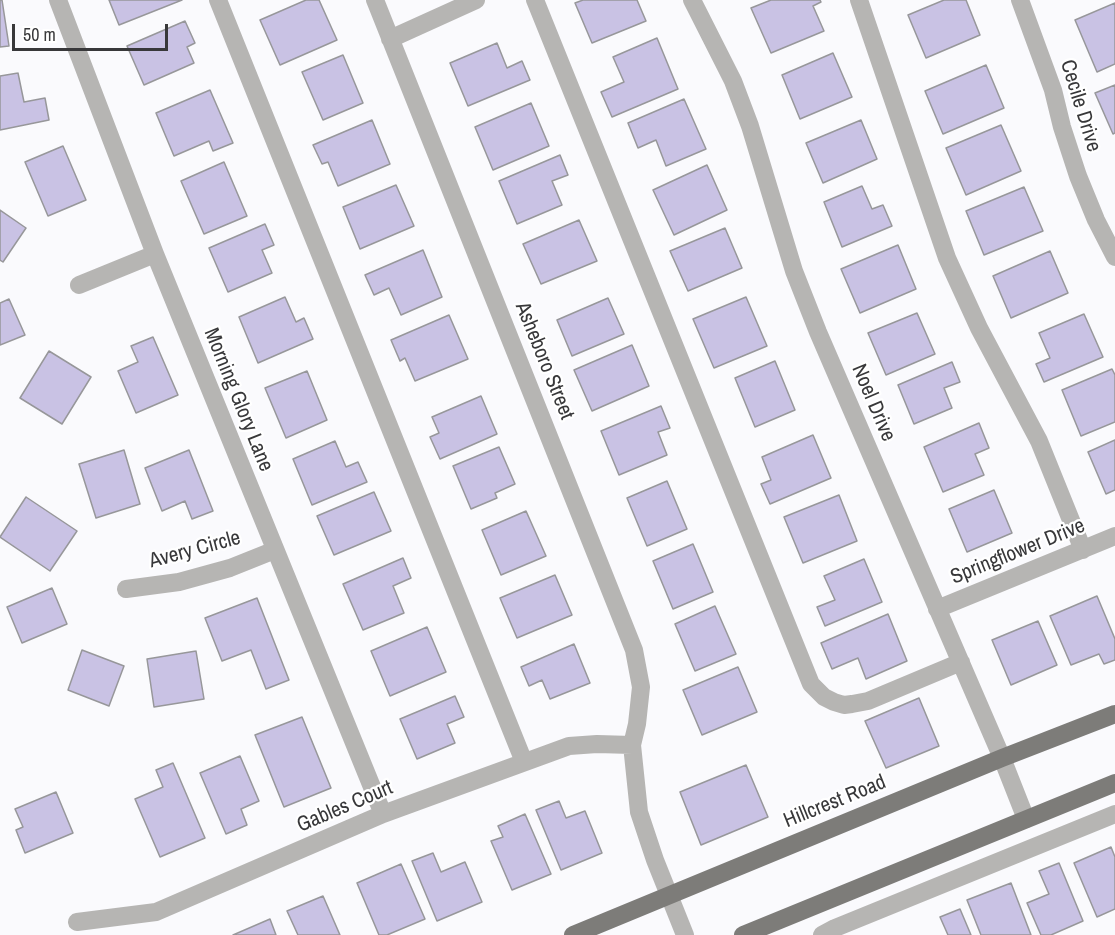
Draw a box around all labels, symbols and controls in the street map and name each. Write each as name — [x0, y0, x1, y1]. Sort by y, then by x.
scale bar — [15, 12, 171, 50]
text: 50 m — [23, 22, 56, 47]
street label: Cecile Drive — [1054, 57, 1106, 155]
street label: Asheboro Street — [509, 299, 579, 423]
street label: Morning Glory Lane — [198, 325, 278, 475]
street label: Noel Drive — [846, 361, 900, 445]
street label: Springflower Drive — [947, 514, 1089, 590]
street label: Avery Circle — [147, 526, 243, 574]
street label: Hillcrest Road — [780, 770, 890, 834]
street label: Gables Court — [293, 776, 397, 838]

